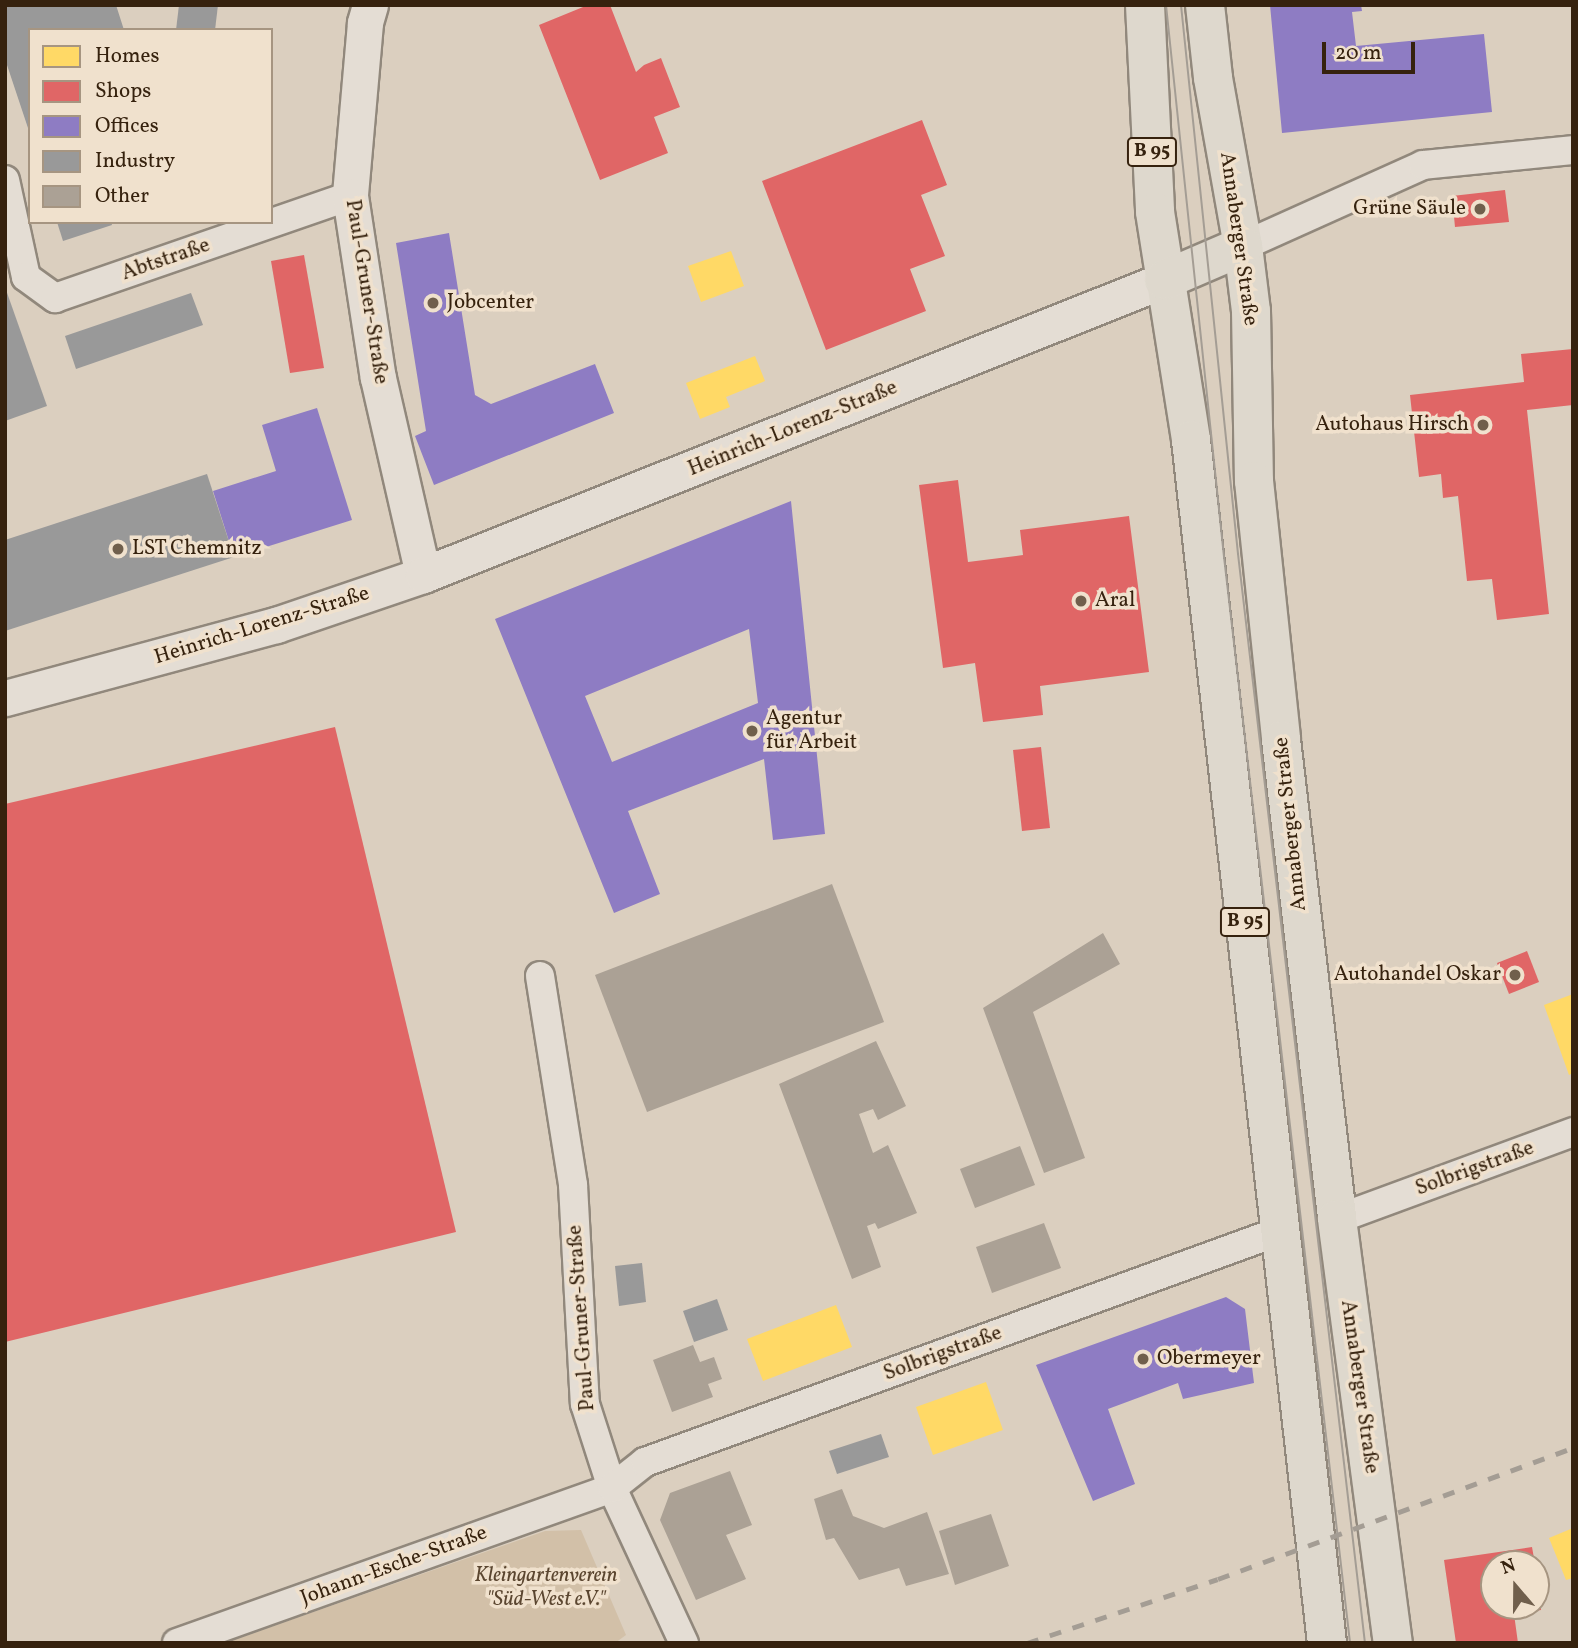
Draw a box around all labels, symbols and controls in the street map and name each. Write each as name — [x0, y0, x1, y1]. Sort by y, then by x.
legend — [28, 28, 273, 224]
scale bar — [1326, 28, 1419, 72]
text: 20 m — [1335, 39, 1381, 68]
text: Homes — [95, 42, 160, 71]
text: Shops — [95, 77, 151, 106]
text: Offices — [95, 112, 159, 141]
road number: B 95 — [1126, 136, 1178, 168]
text: Industry — [95, 147, 175, 176]
street label: Annaberger Straße — [1213, 151, 1263, 327]
text: Other — [95, 182, 149, 211]
place label: Grüne Säule — [1353, 196, 1466, 222]
street label: Paul-Gruner-Straße — [339, 198, 393, 386]
marker: Grüne Säule — [1472, 201, 1488, 217]
street label: Abtstraße — [119, 233, 213, 287]
place label: Jobcenter — [447, 290, 534, 316]
marker: Jobcenter — [425, 295, 441, 311]
street label: Heinrich-Lorenz-Straße — [685, 375, 901, 483]
place label: Autohaus Hirsch — [1315, 412, 1469, 438]
marker: Autohaus Hirsch — [1475, 417, 1491, 433]
place label: LST Chemnitz — [132, 536, 263, 562]
marker: LST Chemnitz — [110, 541, 126, 557]
street label: Heinrich-Lorenz-Straße — [151, 581, 373, 671]
place label: Aral — [1095, 588, 1135, 614]
marker: Aral — [1073, 593, 1089, 609]
place label: Agentur für Arbeit — [766, 706, 857, 756]
marker: Agentur für Arbeit — [744, 723, 760, 739]
street label: Annaberger Straße — [1269, 736, 1313, 912]
road number: B 95 — [1219, 906, 1271, 938]
place label: Autohandel Oskar — [1334, 962, 1501, 988]
marker: Autohandel Oskar — [1507, 967, 1523, 983]
street label: Solbrigstraße — [1412, 1136, 1538, 1202]
street label: Paul-Gruner-Straße — [563, 1224, 601, 1412]
street label: Annaberger Straße — [1334, 1299, 1384, 1475]
street label: Solbrigstraße — [880, 1321, 1006, 1387]
place label: Obermeyer — [1157, 1346, 1261, 1372]
marker: Obermeyer — [1135, 1351, 1151, 1367]
street label: Johann-Esche-Straße — [297, 1521, 491, 1611]
north arrow — [1480, 1550, 1550, 1620]
text: N — [1498, 1553, 1519, 1582]
park label: Kleingartenverein "Süd-West e.V." — [475, 1563, 617, 1613]

